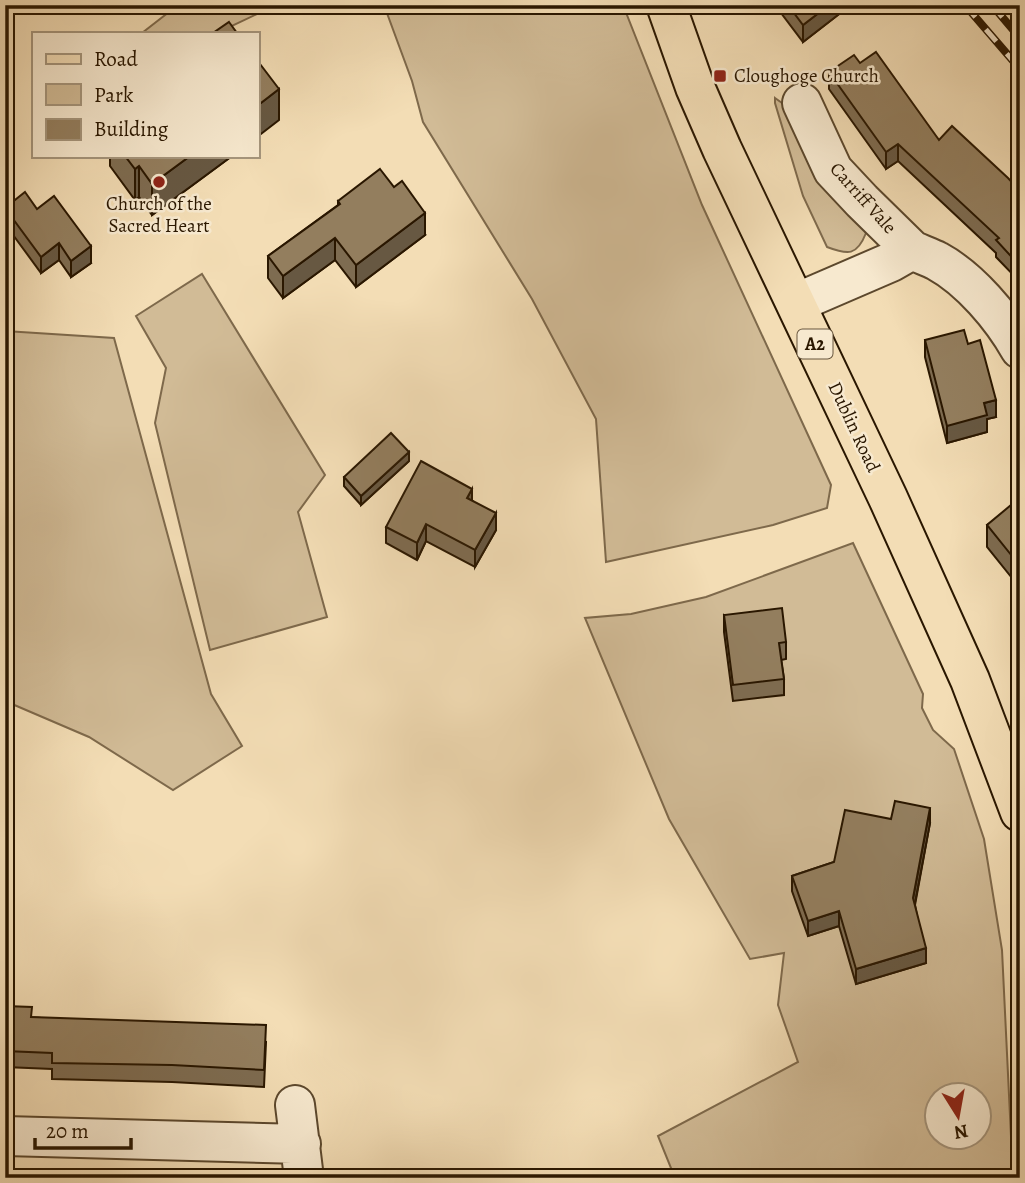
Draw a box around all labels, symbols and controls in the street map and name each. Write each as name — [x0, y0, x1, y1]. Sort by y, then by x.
legend — [32, 32, 259, 158]
text: Road — [94, 45, 138, 73]
place label: Cloughoge Church — [734, 63, 879, 89]
marker: Cloughoge Church — [712, 68, 728, 84]
text: Park — [94, 81, 134, 109]
text: Building — [94, 115, 169, 143]
street label: Carriff Vale — [824, 156, 902, 240]
marker: Church of the Sacred Heart — [151, 174, 167, 190]
place label: Church of the Sacred Heart — [106, 191, 212, 239]
road number: A2 — [798, 330, 832, 358]
street label: Dublin Road — [822, 378, 887, 477]
north arrow — [923, 1082, 993, 1152]
scale bar — [35, 1106, 131, 1150]
text: 20 m — [46, 1117, 89, 1145]
text: N — [952, 1118, 970, 1146]

